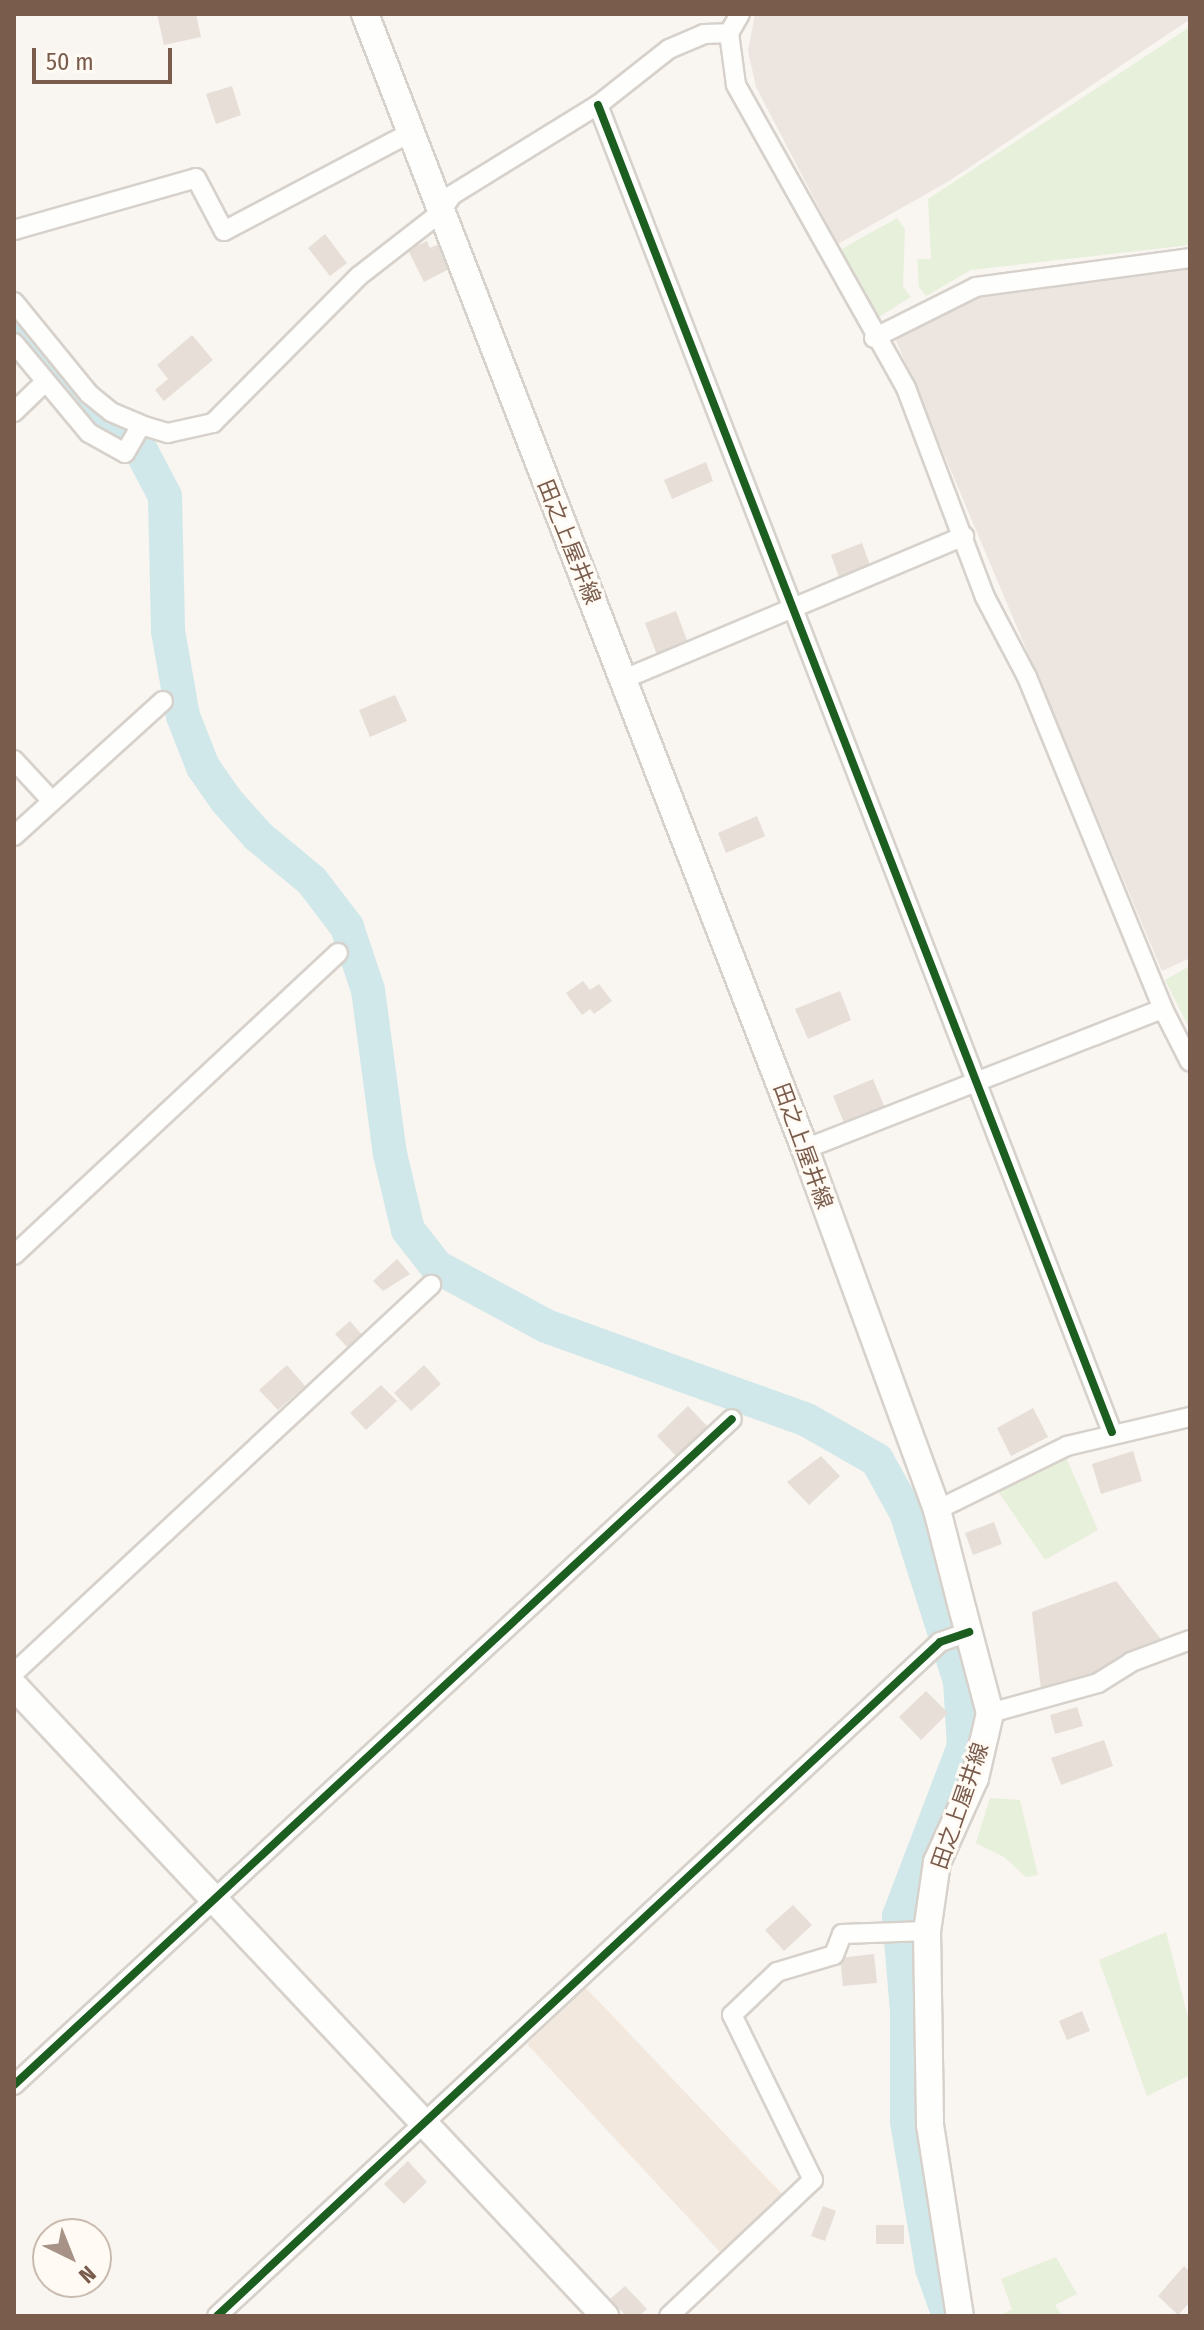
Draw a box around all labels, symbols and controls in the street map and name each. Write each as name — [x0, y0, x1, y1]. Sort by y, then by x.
scale bar — [36, 32, 176, 82]
text: 50 m — [46, 48, 94, 76]
street label: 田之上屋井線 — [532, 476, 606, 608]
street label: 田之上屋井線 — [768, 1079, 838, 1213]
street label: 田之上屋井線 — [926, 1739, 994, 1873]
north arrow — [32, 2218, 112, 2298]
text: N — [73, 2260, 101, 2289]

